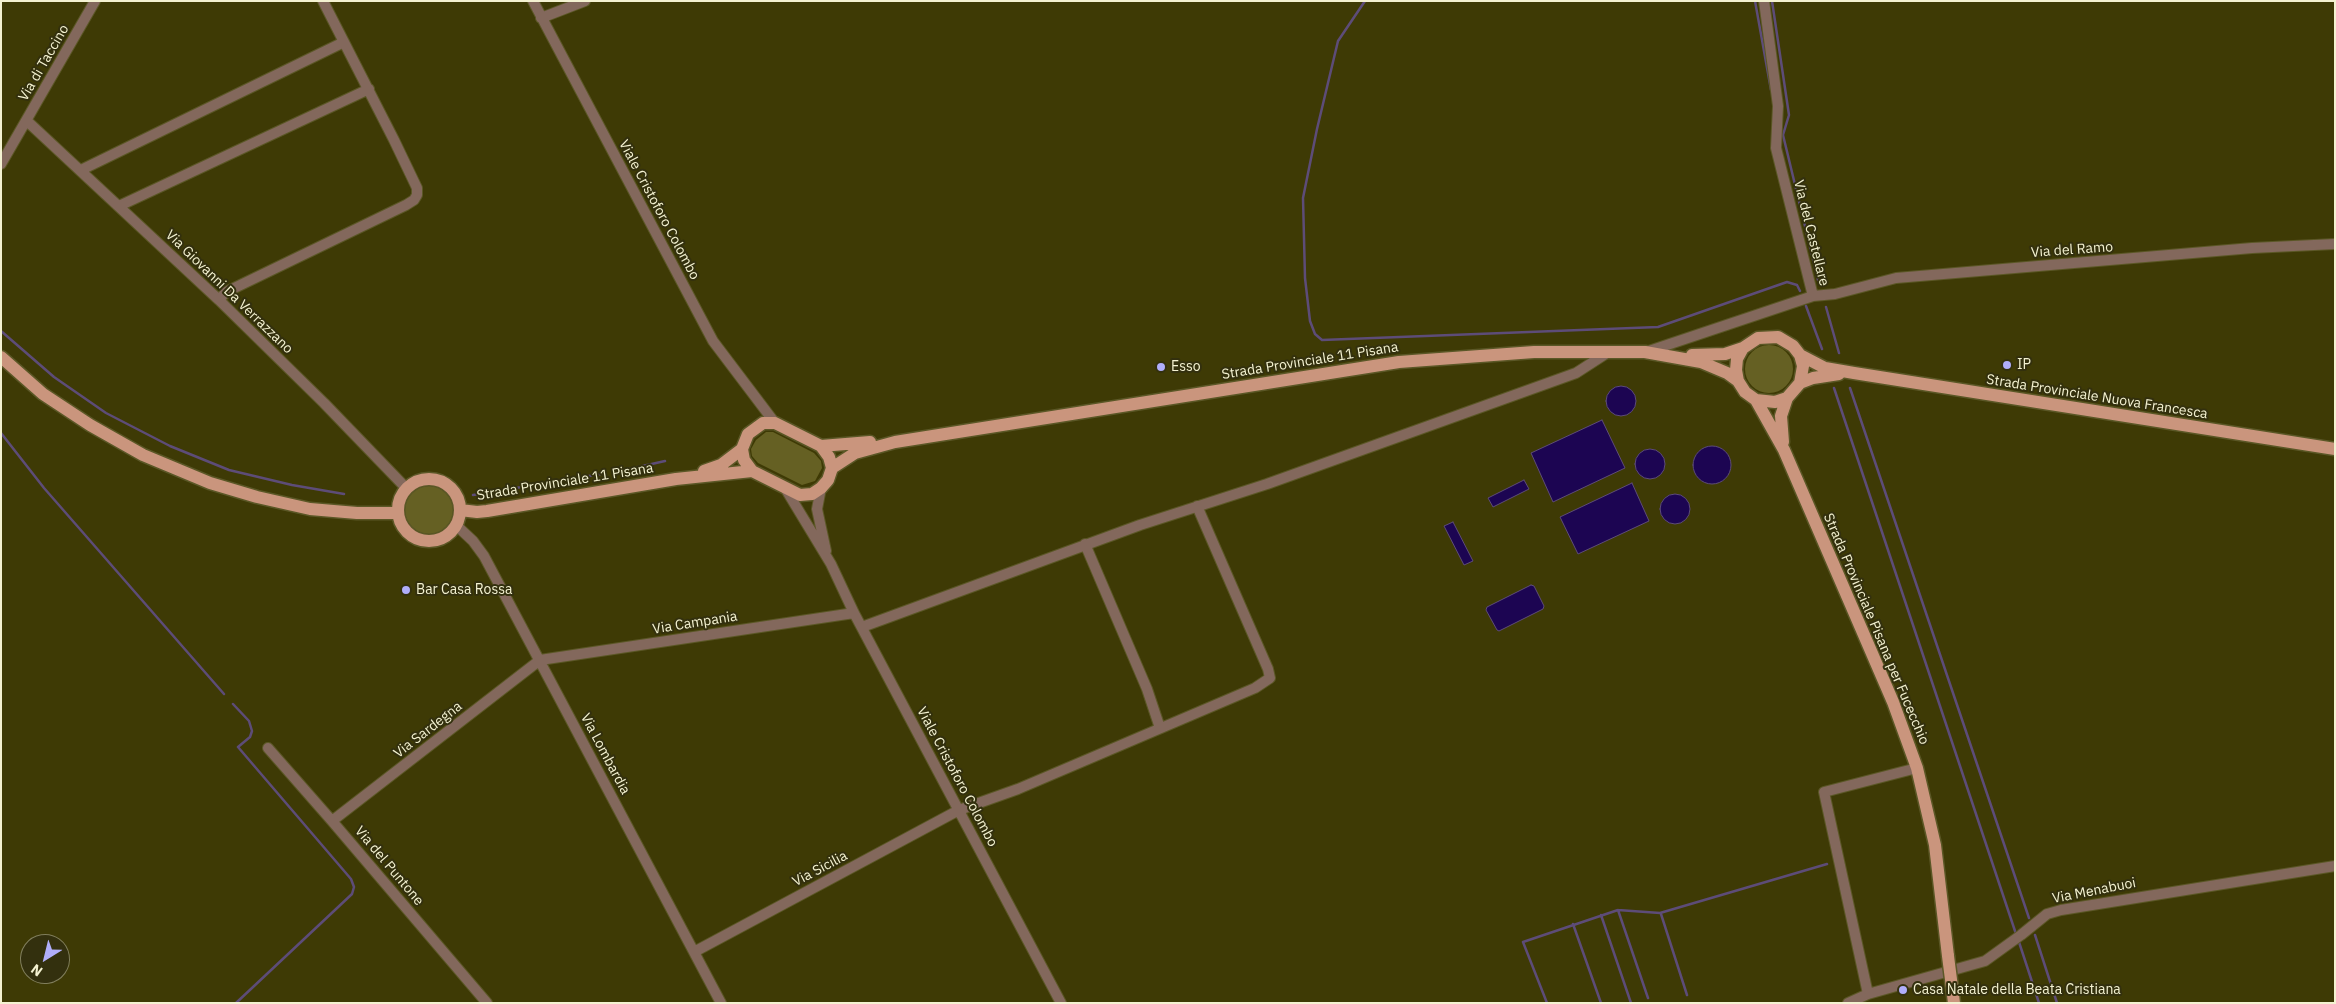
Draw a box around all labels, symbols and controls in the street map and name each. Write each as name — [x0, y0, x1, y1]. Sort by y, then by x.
street label: Via di Taccino — [15, 22, 73, 104]
street label: Viale Cristoforo Colombo — [615, 137, 703, 283]
street label: Via del Castellare — [1790, 178, 1832, 288]
street label: Via Giovanni Da Verrazzano — [162, 227, 296, 357]
street label: Via del Ramo — [2030, 239, 2114, 261]
street label: Strada Provinciale 11 Pisana — [1220, 339, 1400, 383]
place label: IP — [2017, 357, 2031, 373]
place label: Esso — [1171, 359, 1201, 375]
marker: IP — [2001, 359, 2013, 371]
marker: Esso — [1155, 361, 1167, 373]
street label: Strada Provinciale Nuova Francesca — [1985, 371, 2209, 423]
street label: Strada Provinciale 11 Pisana — [475, 460, 655, 504]
street label: Strada Provinciale Pisana per Fucecchio — [1820, 511, 1932, 747]
place label: Bar Casa Rossa — [416, 582, 512, 598]
marker: Bar Casa Rossa — [400, 584, 412, 596]
street label: Via Campania — [651, 608, 739, 638]
street label: Via Sardegna — [390, 698, 466, 762]
street label: Viale Cristoforo Colombo — [913, 704, 1001, 850]
street label: Via Lombardia — [577, 711, 633, 797]
street label: Via del Puntone — [351, 823, 427, 909]
street label: Via Sicilia — [790, 848, 850, 890]
street label: Via Menabuoi — [2051, 875, 2137, 907]
north arrow — [20, 934, 70, 984]
text: N — [27, 960, 46, 981]
place label: Casa Natale della Beata Cristiana — [1913, 982, 2121, 998]
marker: Casa Natale della Beata Cristiana — [1897, 984, 1909, 996]

